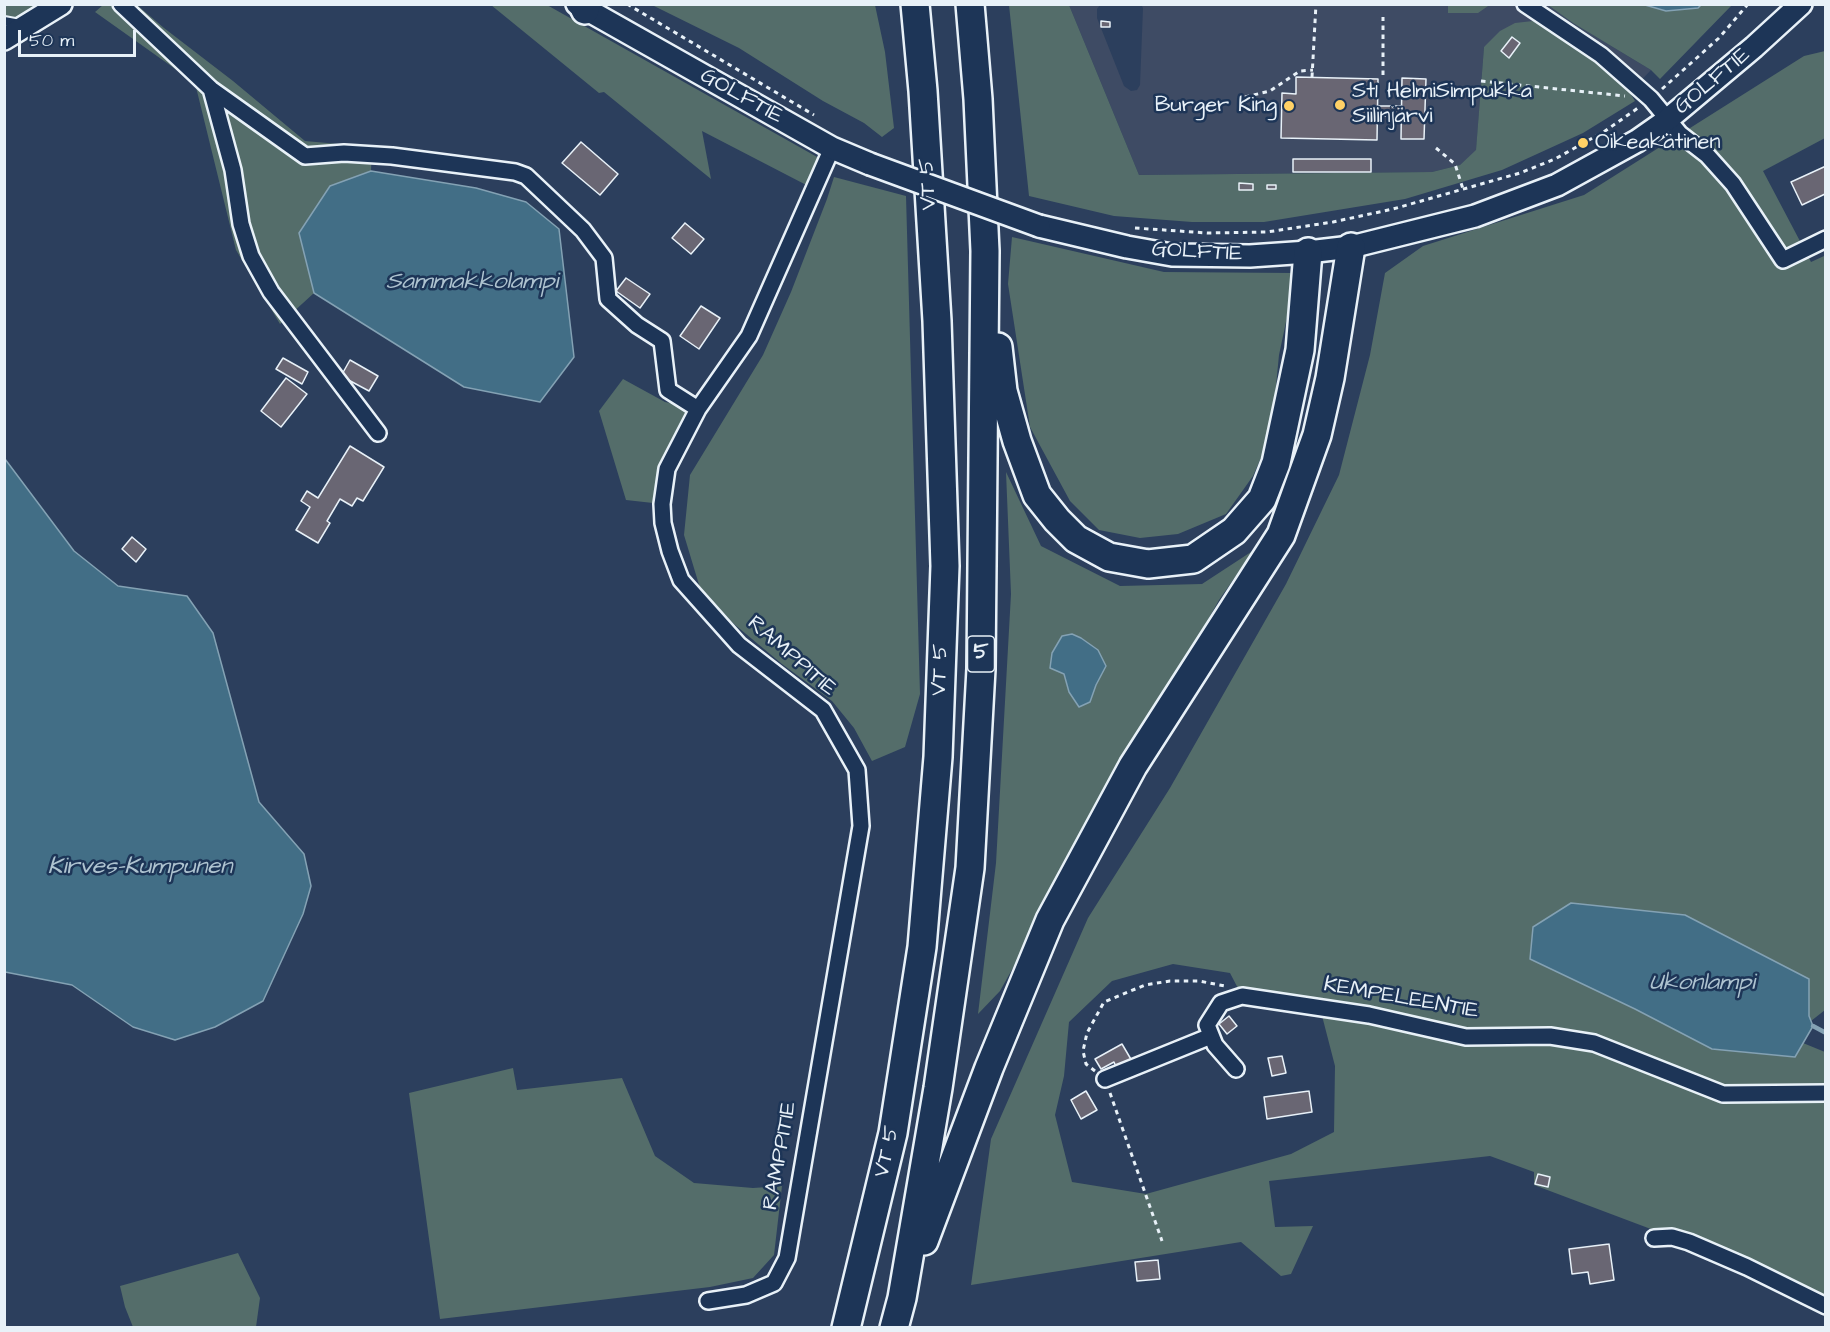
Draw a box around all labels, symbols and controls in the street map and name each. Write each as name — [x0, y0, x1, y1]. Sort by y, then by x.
scale bar — [21, 18, 140, 56]
text: 50 m — [29, 28, 74, 53]
street label: GOLFTIE — [1670, 43, 1756, 121]
street label: GOLFTIE — [695, 64, 787, 130]
place label: St1 HelmiSimpukka Siilinjärvi — [1352, 79, 1532, 130]
place label: Burger King — [1155, 93, 1277, 119]
marker: St1 HelmiSimpukka Siilinjärvi — [1333, 98, 1347, 112]
marker: Burger King — [1282, 99, 1296, 113]
place label: Oikeakätinen — [1595, 130, 1721, 156]
marker: Oikeakätinen — [1576, 136, 1590, 150]
street label: VT 5 — [914, 157, 944, 211]
street label: GOLFTIE — [1151, 237, 1243, 269]
water label: Sammakkolampi — [386, 269, 558, 297]
street label: RAMPPITIE — [741, 611, 841, 703]
road number: 5 — [968, 636, 994, 672]
street label: VT 5 — [927, 644, 955, 696]
water label: Kirves-Kumpunen — [48, 854, 232, 882]
water label: Ukonlampi — [1649, 970, 1755, 998]
street label: KEMPELEENTIE — [1322, 972, 1480, 1026]
street label: RAMPPITIE — [759, 1100, 803, 1212]
street label: VT 5 — [870, 1124, 906, 1180]

